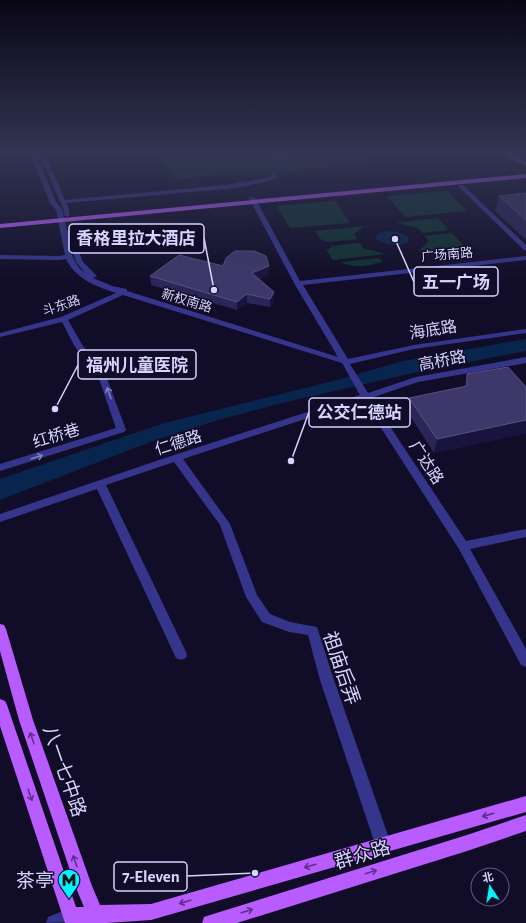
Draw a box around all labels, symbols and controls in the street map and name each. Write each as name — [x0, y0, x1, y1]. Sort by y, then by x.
callout: 香格里拉大酒店 — [69, 224, 204, 253]
text: 香格里拉大酒店 — [77, 229, 196, 247]
street label: 广场南路 — [421, 246, 474, 264]
callout: 五一广场 — [414, 267, 498, 296]
text: 五一广场 — [422, 273, 490, 291]
street label: 新权南路 — [160, 287, 214, 315]
street label: 斗东路 — [41, 293, 82, 319]
street label: 海底路 — [408, 317, 458, 342]
street label: 高桥路 — [417, 348, 467, 373]
callout: 福州儿童医院 — [78, 350, 196, 379]
text: 福州儿童医院 — [86, 355, 188, 374]
one-way arrow — [104, 388, 112, 400]
callout: 公交仁德站 — [309, 398, 410, 427]
text: 公交仁德站 — [317, 403, 402, 421]
street label: 红桥巷 — [31, 420, 82, 451]
street label: 仁德路 — [153, 427, 204, 458]
street label: 广达路 — [406, 438, 447, 487]
one-way arrow — [31, 452, 43, 460]
street label: 祖庙后弄 — [319, 629, 364, 708]
street label: 八一七中路 — [39, 723, 89, 820]
one-way arrow — [28, 731, 35, 744]
one-way arrow — [27, 788, 34, 801]
one-way arrow — [482, 812, 495, 819]
street label: 群众路 — [332, 836, 392, 873]
one-way arrow — [70, 855, 78, 867]
callout: 7-Eleven — [114, 862, 187, 891]
one-way arrow — [303, 863, 316, 870]
metro station icon: 茶亭 — [56, 867, 82, 900]
north arrow — [470, 867, 510, 907]
text: 7-Eleven — [122, 868, 180, 885]
one-way arrow — [364, 868, 377, 875]
place label: 茶亭 — [16, 871, 54, 891]
text: 北 — [482, 871, 495, 884]
one-way arrow — [179, 899, 192, 906]
one-way arrow — [240, 907, 253, 914]

